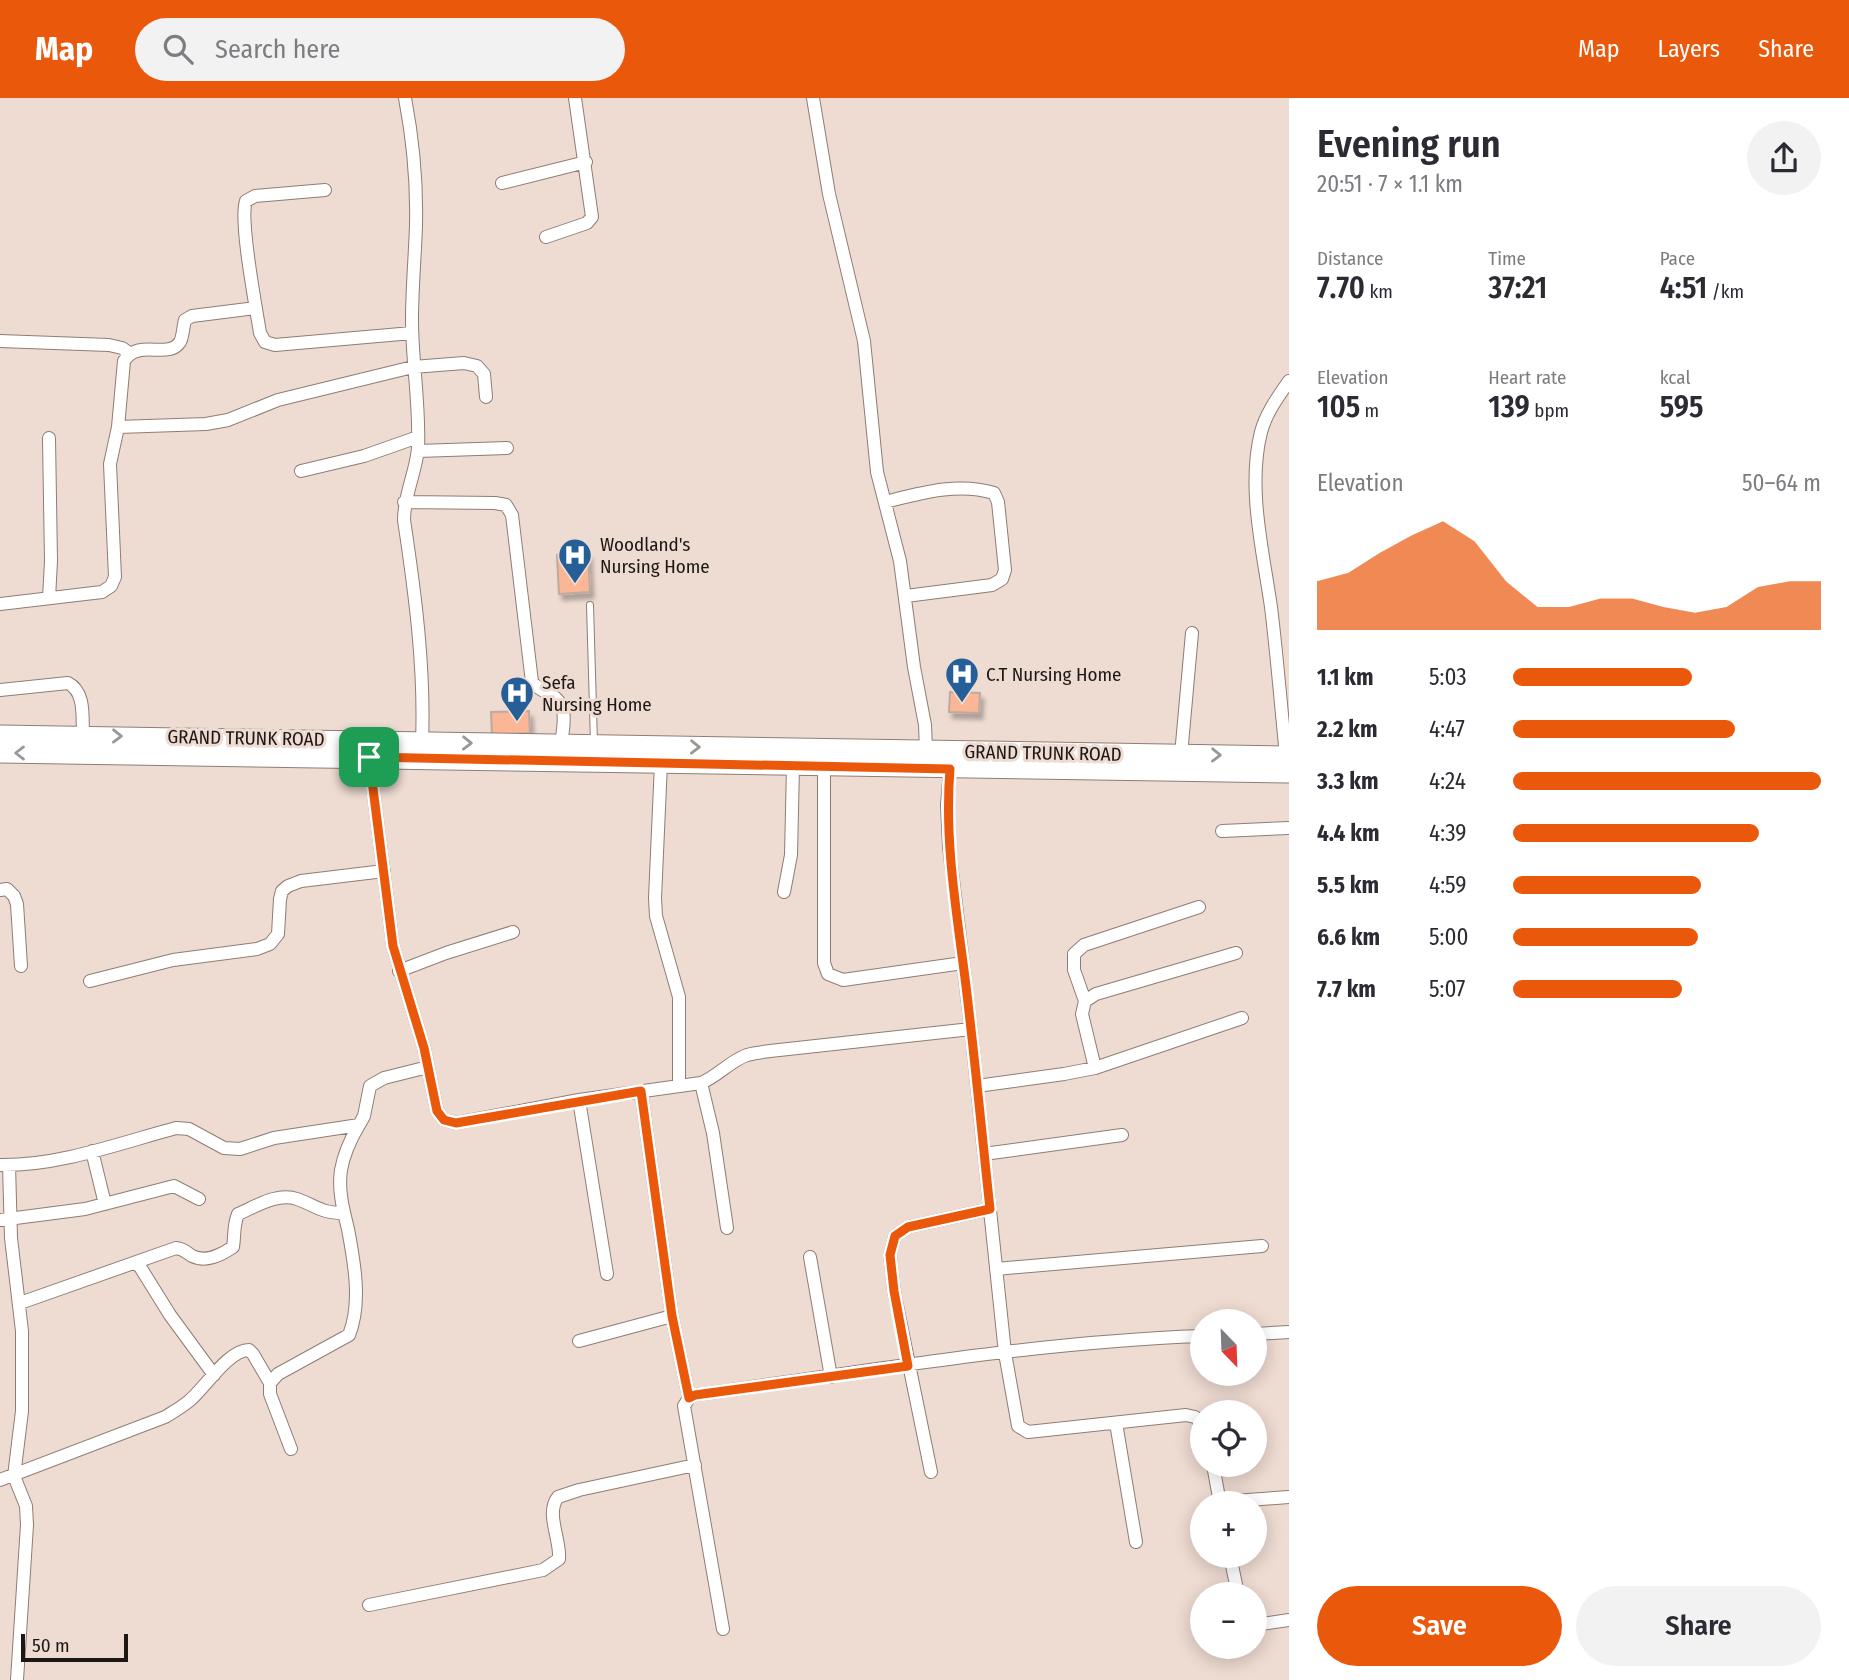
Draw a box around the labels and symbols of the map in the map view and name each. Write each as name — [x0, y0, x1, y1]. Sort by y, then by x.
place label: Woodland's Nursing Home — [600, 533, 710, 578]
hospital icon: Woodland's Nursing Home — [556, 536, 594, 585]
hospital icon: C.T Nursing Home — [943, 655, 981, 704]
place label: C.T Nursing Home — [986, 663, 1121, 686]
place label: Sefa Nursing Home — [542, 671, 652, 716]
hospital icon: Sefa Nursing Home — [498, 674, 536, 723]
street label: GRAND TRUNK ROAD — [167, 725, 325, 751]
pin — [339, 727, 399, 787]
one-way arrow — [112, 729, 123, 744]
one-way arrow — [462, 735, 473, 750]
one-way arrow — [689, 739, 700, 754]
street label: GRAND TRUNK ROAD — [964, 740, 1122, 766]
one-way arrow — [15, 745, 25, 761]
one-way arrow — [1211, 747, 1222, 763]
north arrow — [1190, 1309, 1267, 1386]
scale bar — [21, 1631, 128, 1663]

